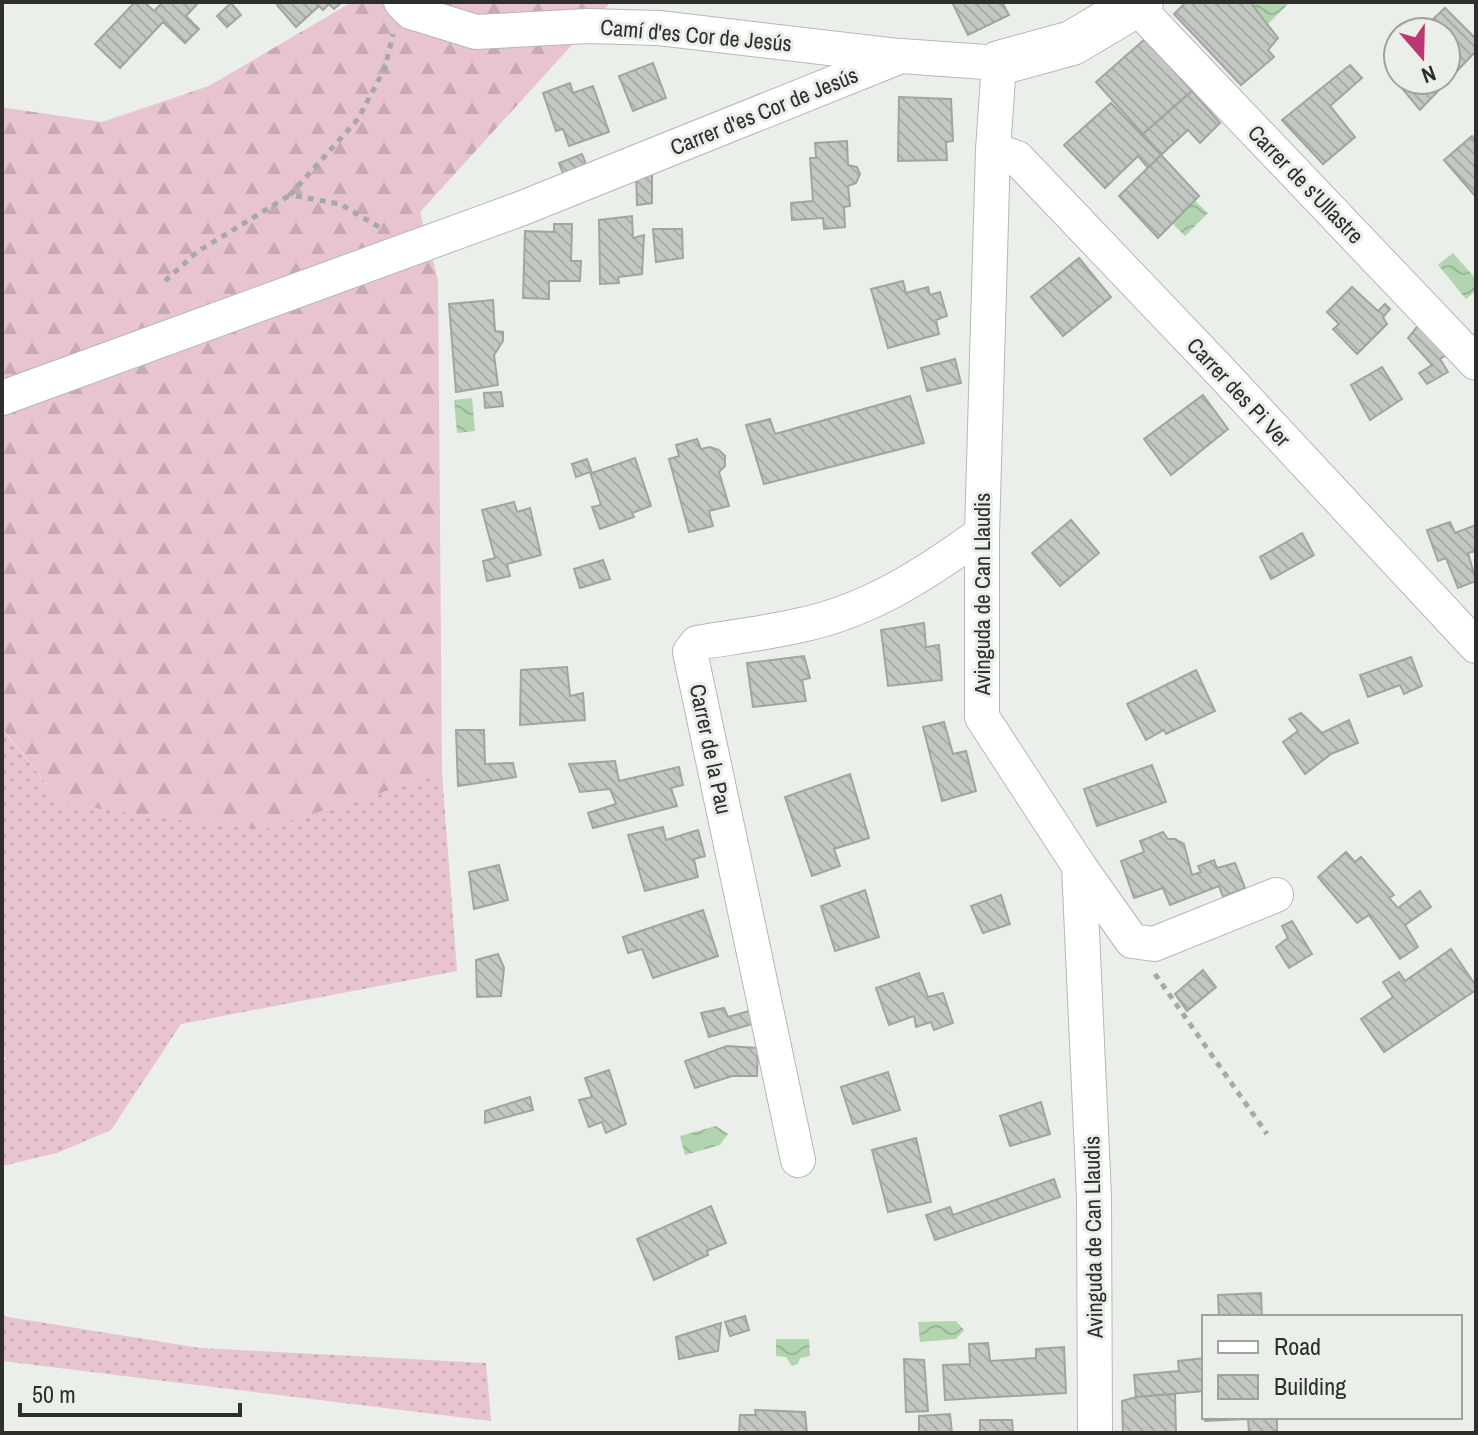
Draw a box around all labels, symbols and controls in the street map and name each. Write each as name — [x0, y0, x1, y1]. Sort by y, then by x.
street label: Camí d'es Cor de Jesús — [599, 12, 793, 58]
north arrow — [1382, 16, 1462, 96]
text: N — [1418, 58, 1440, 91]
street label: Carrer d'es Cor de Jesús — [666, 60, 862, 162]
street label: Carrer de s'Ullastre — [1241, 118, 1371, 250]
street label: Carrer des Pi Ver — [1181, 331, 1297, 453]
street label: Avinguda de Can Llaudis — [967, 493, 997, 696]
street label: Carrer de la Pau — [683, 681, 739, 817]
street label: Avinguda de Can Llaudis — [1076, 1136, 1110, 1339]
legend — [1202, 1315, 1462, 1419]
text: Road — [1274, 1330, 1321, 1362]
scale bar — [20, 1367, 240, 1417]
text: Building — [1274, 1370, 1346, 1402]
text: 50 m — [32, 1378, 76, 1410]

